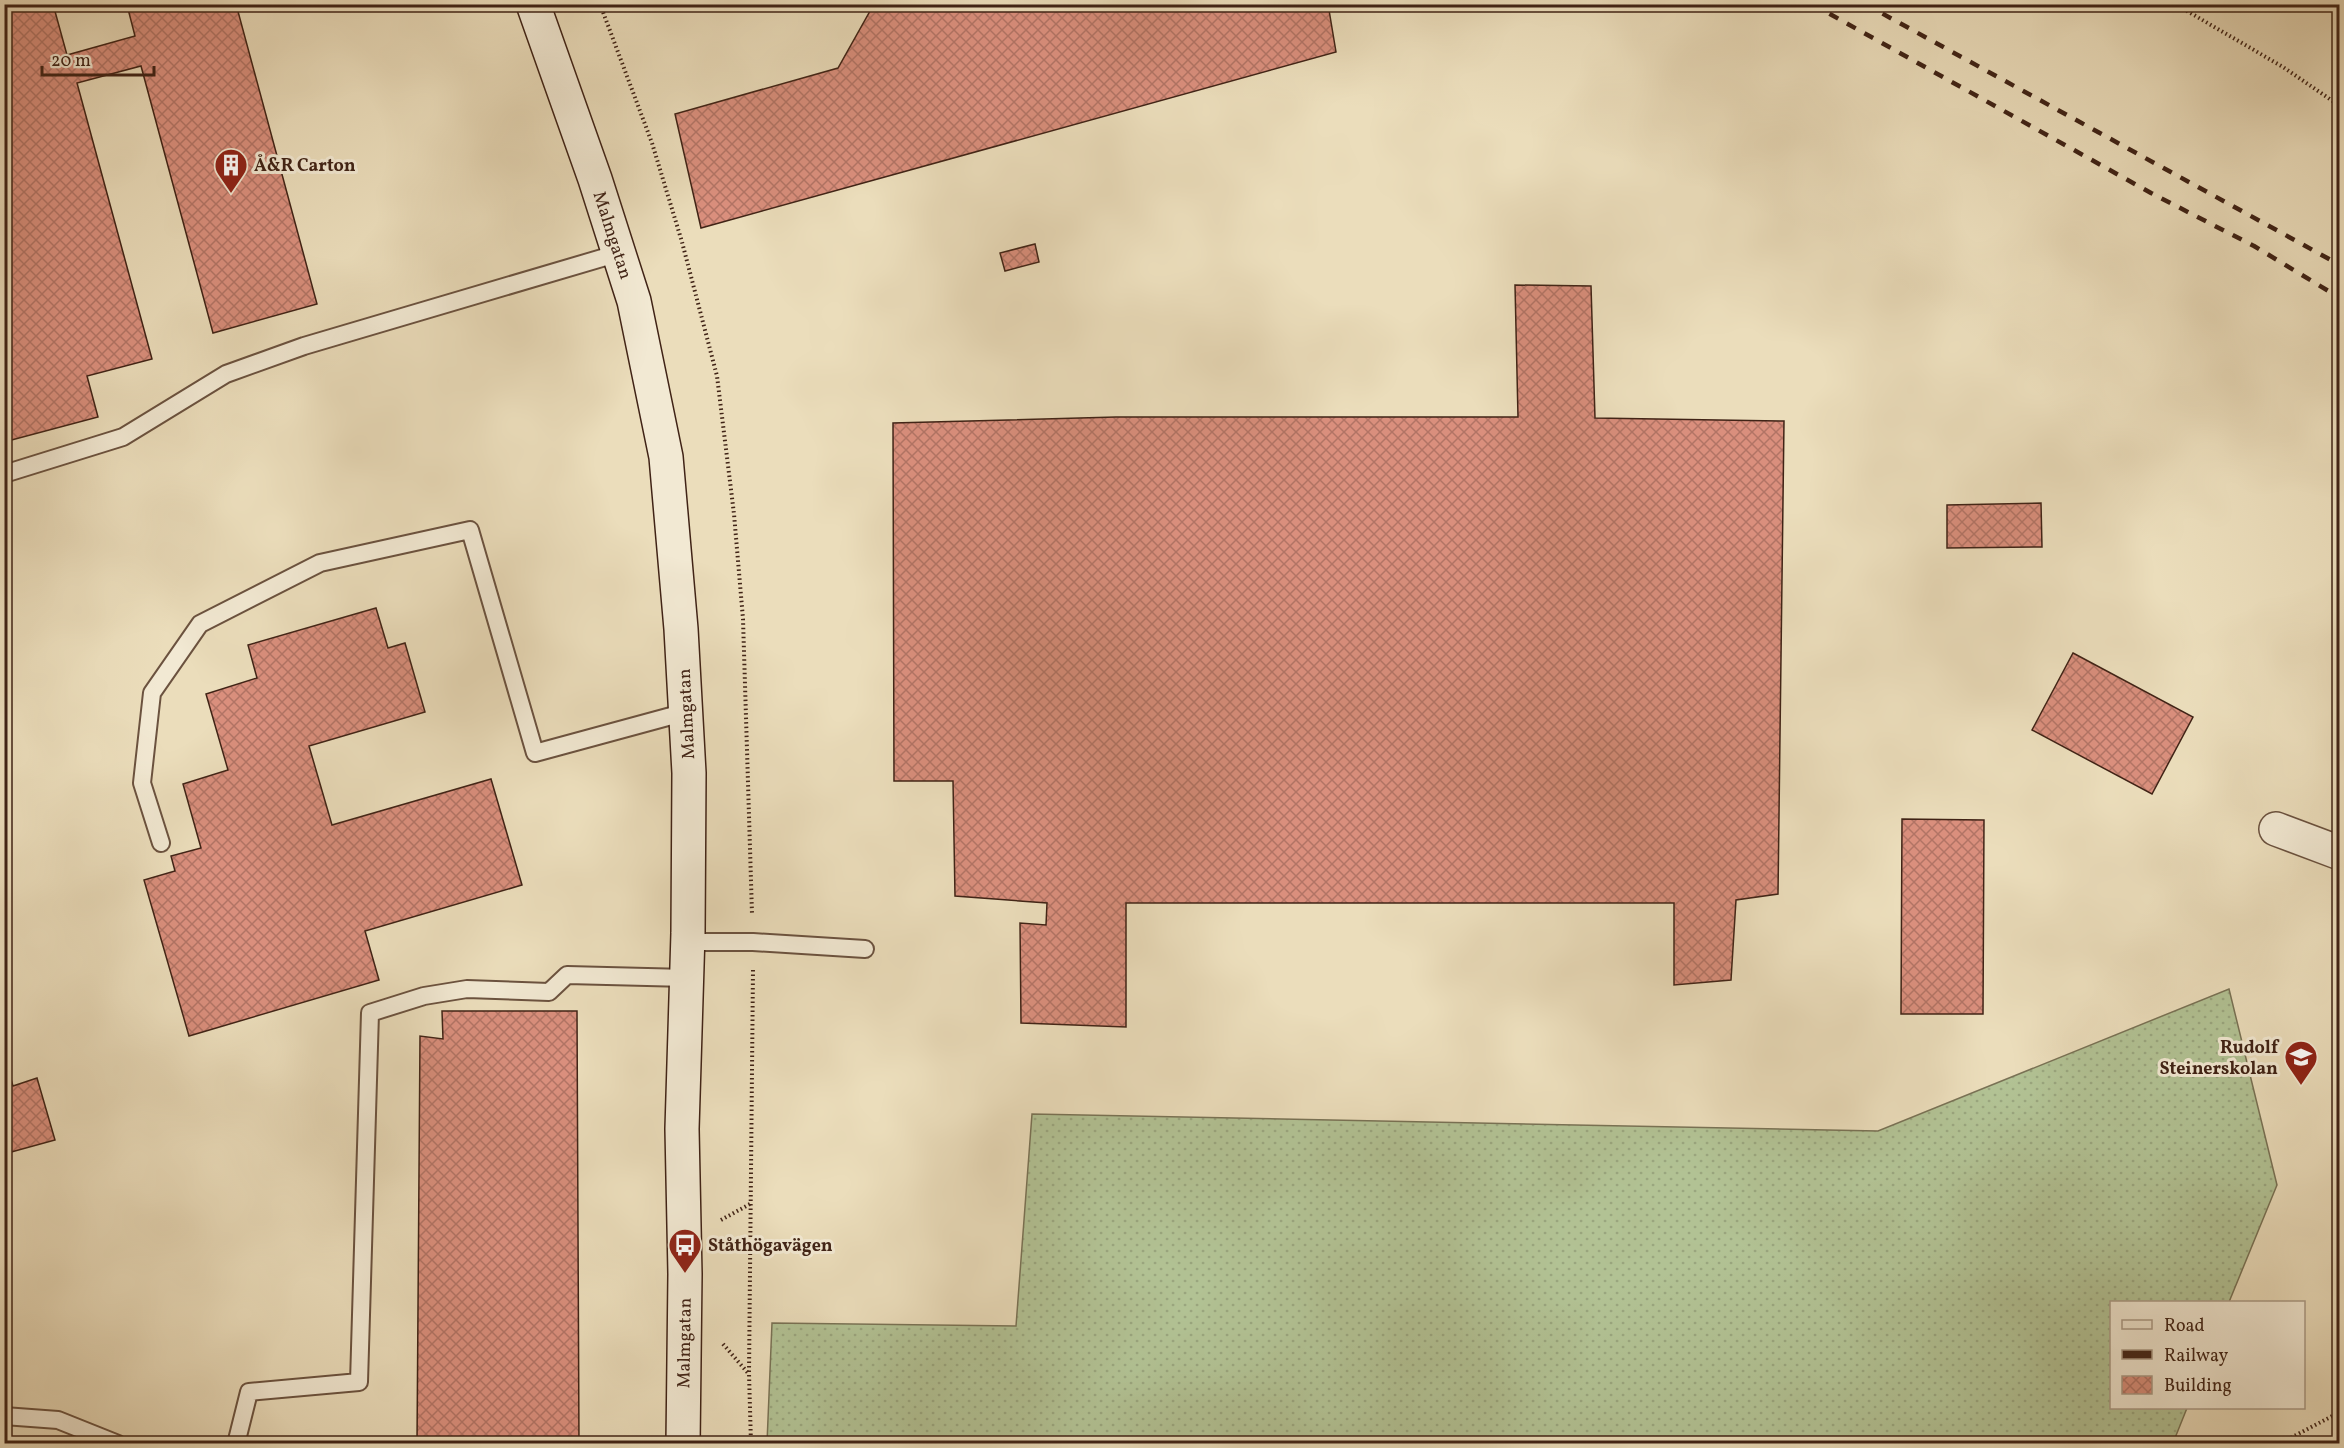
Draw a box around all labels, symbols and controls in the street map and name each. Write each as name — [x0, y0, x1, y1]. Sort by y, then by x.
scale bar — [42, 39, 154, 77]
text: 20 m — [51, 49, 91, 74]
building icon: Å&R Carton — [213, 147, 249, 194]
place label: Å&R Carton — [254, 154, 356, 179]
street label: Malmgatan — [586, 188, 638, 283]
street label: Malmgatan — [673, 668, 702, 760]
place label: Rudolf Steinerskolan — [2159, 1036, 2280, 1082]
school or university icon: Rudolf Steinerskolan — [2283, 1039, 2319, 1086]
bus stop icon: Ståthögavägen — [667, 1227, 703, 1274]
place label: Ståthögavägen — [708, 1234, 833, 1259]
street label: Malmgatan — [672, 1297, 699, 1389]
legend — [2110, 1301, 2305, 1409]
text: Road — [2164, 1314, 2205, 1339]
text: Railway — [2164, 1344, 2228, 1369]
text: Building — [2164, 1374, 2232, 1399]

